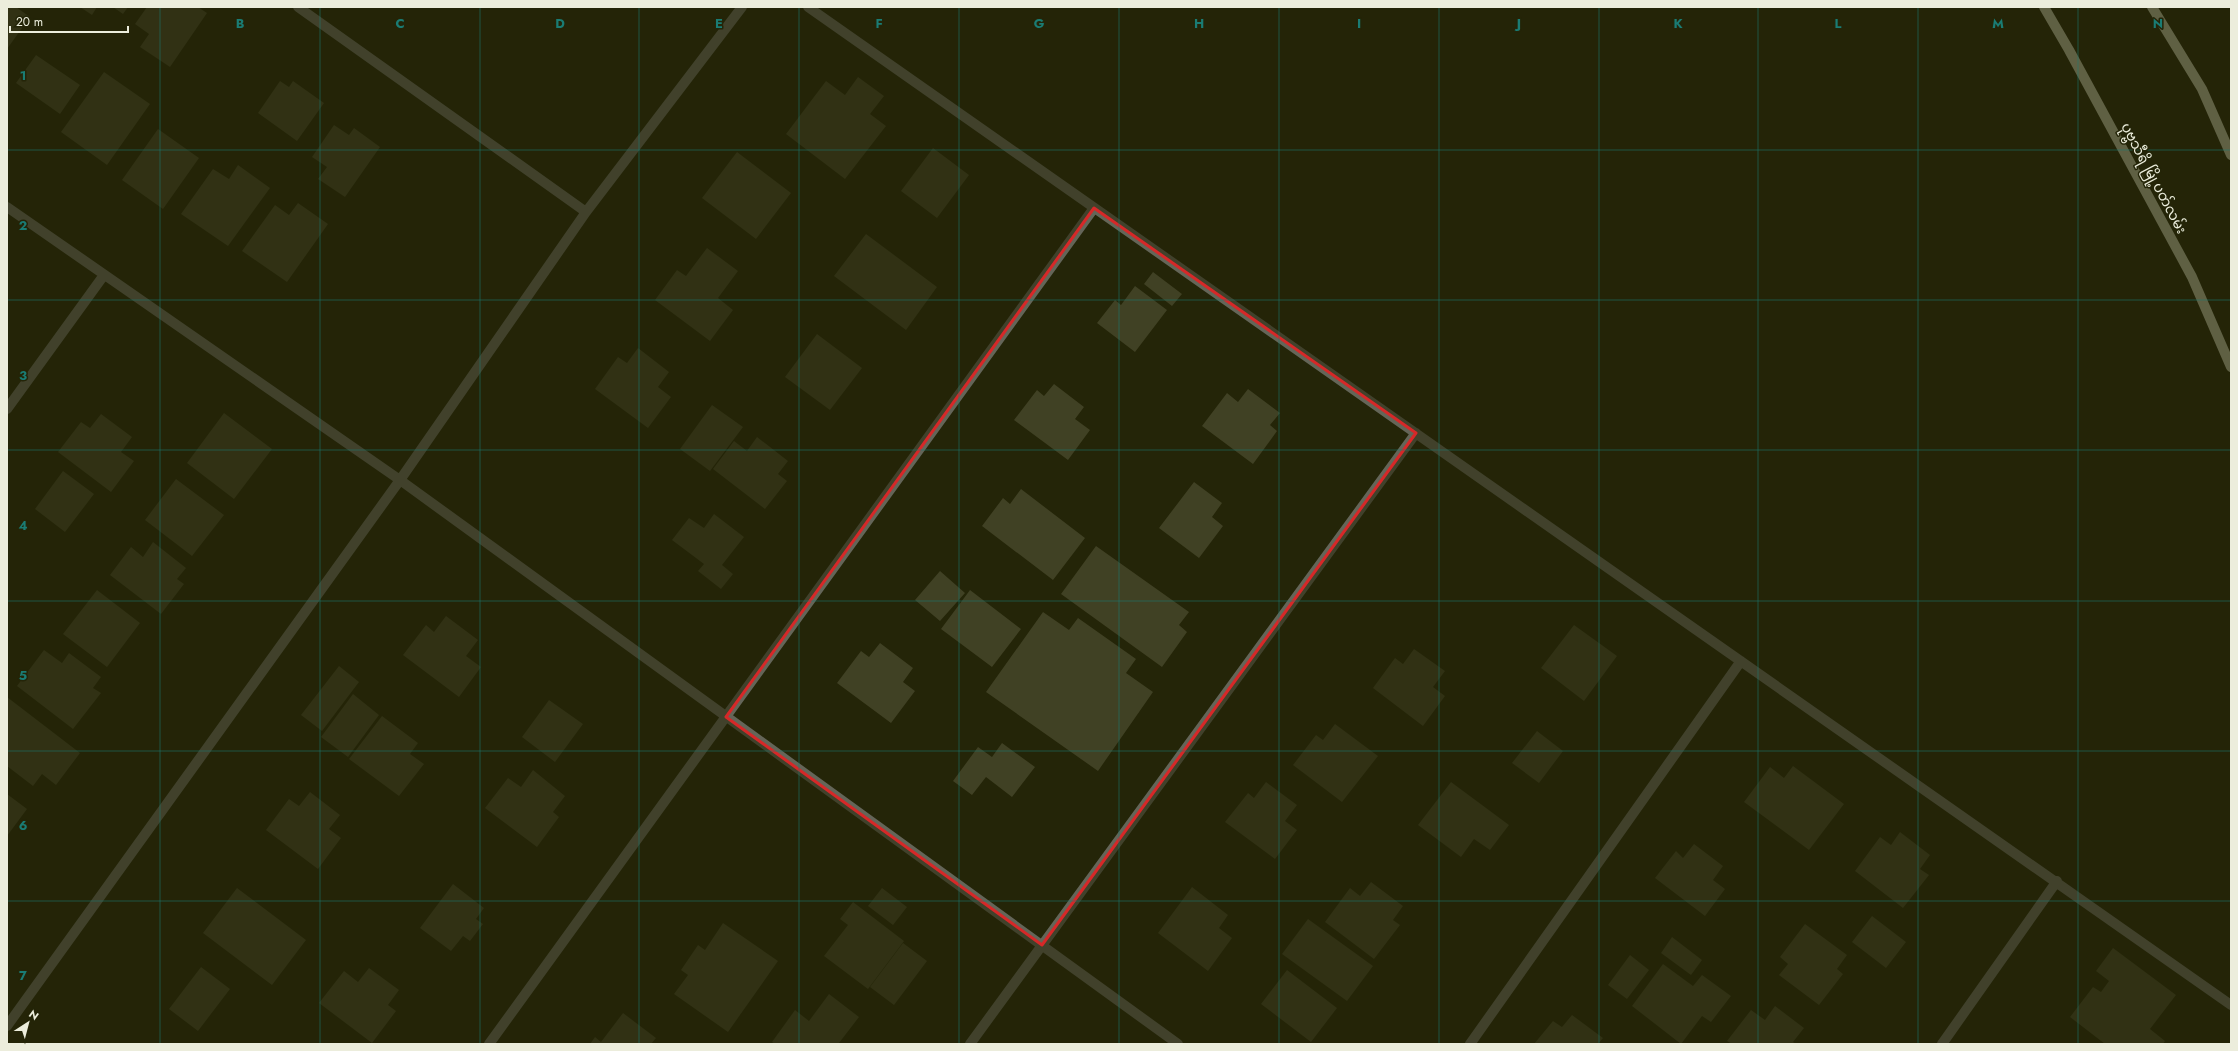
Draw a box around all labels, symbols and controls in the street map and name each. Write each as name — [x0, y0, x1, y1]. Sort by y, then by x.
scale bar — [10, 8, 128, 34]
text: 20 m — [16, 13, 43, 31]
text: B — [236, 14, 245, 33]
text: C — [395, 14, 405, 33]
text: D — [555, 14, 565, 33]
text: E — [715, 14, 723, 33]
text: F — [875, 14, 883, 33]
text: G — [1034, 14, 1045, 33]
text: H — [1194, 14, 1204, 33]
text: I — [1357, 14, 1361, 33]
text: J — [1514, 14, 1521, 33]
text: K — [1673, 14, 1683, 33]
text: L — [1835, 14, 1842, 33]
text: M — [1992, 14, 2004, 33]
text: N — [2153, 14, 2163, 33]
text: 1 — [20, 66, 26, 85]
street label: ပုဗ္ဗသီရိ မြို့ပတ်လမ်း — [2114, 119, 2192, 238]
text: 2 — [19, 216, 27, 235]
text: 3 — [19, 366, 27, 385]
text: 4 — [18, 516, 28, 535]
text: 5 — [19, 666, 27, 685]
text: 6 — [19, 816, 28, 835]
text: 7 — [19, 966, 27, 985]
north arrow — [8, 1003, 48, 1043]
text: N — [26, 1006, 42, 1024]

